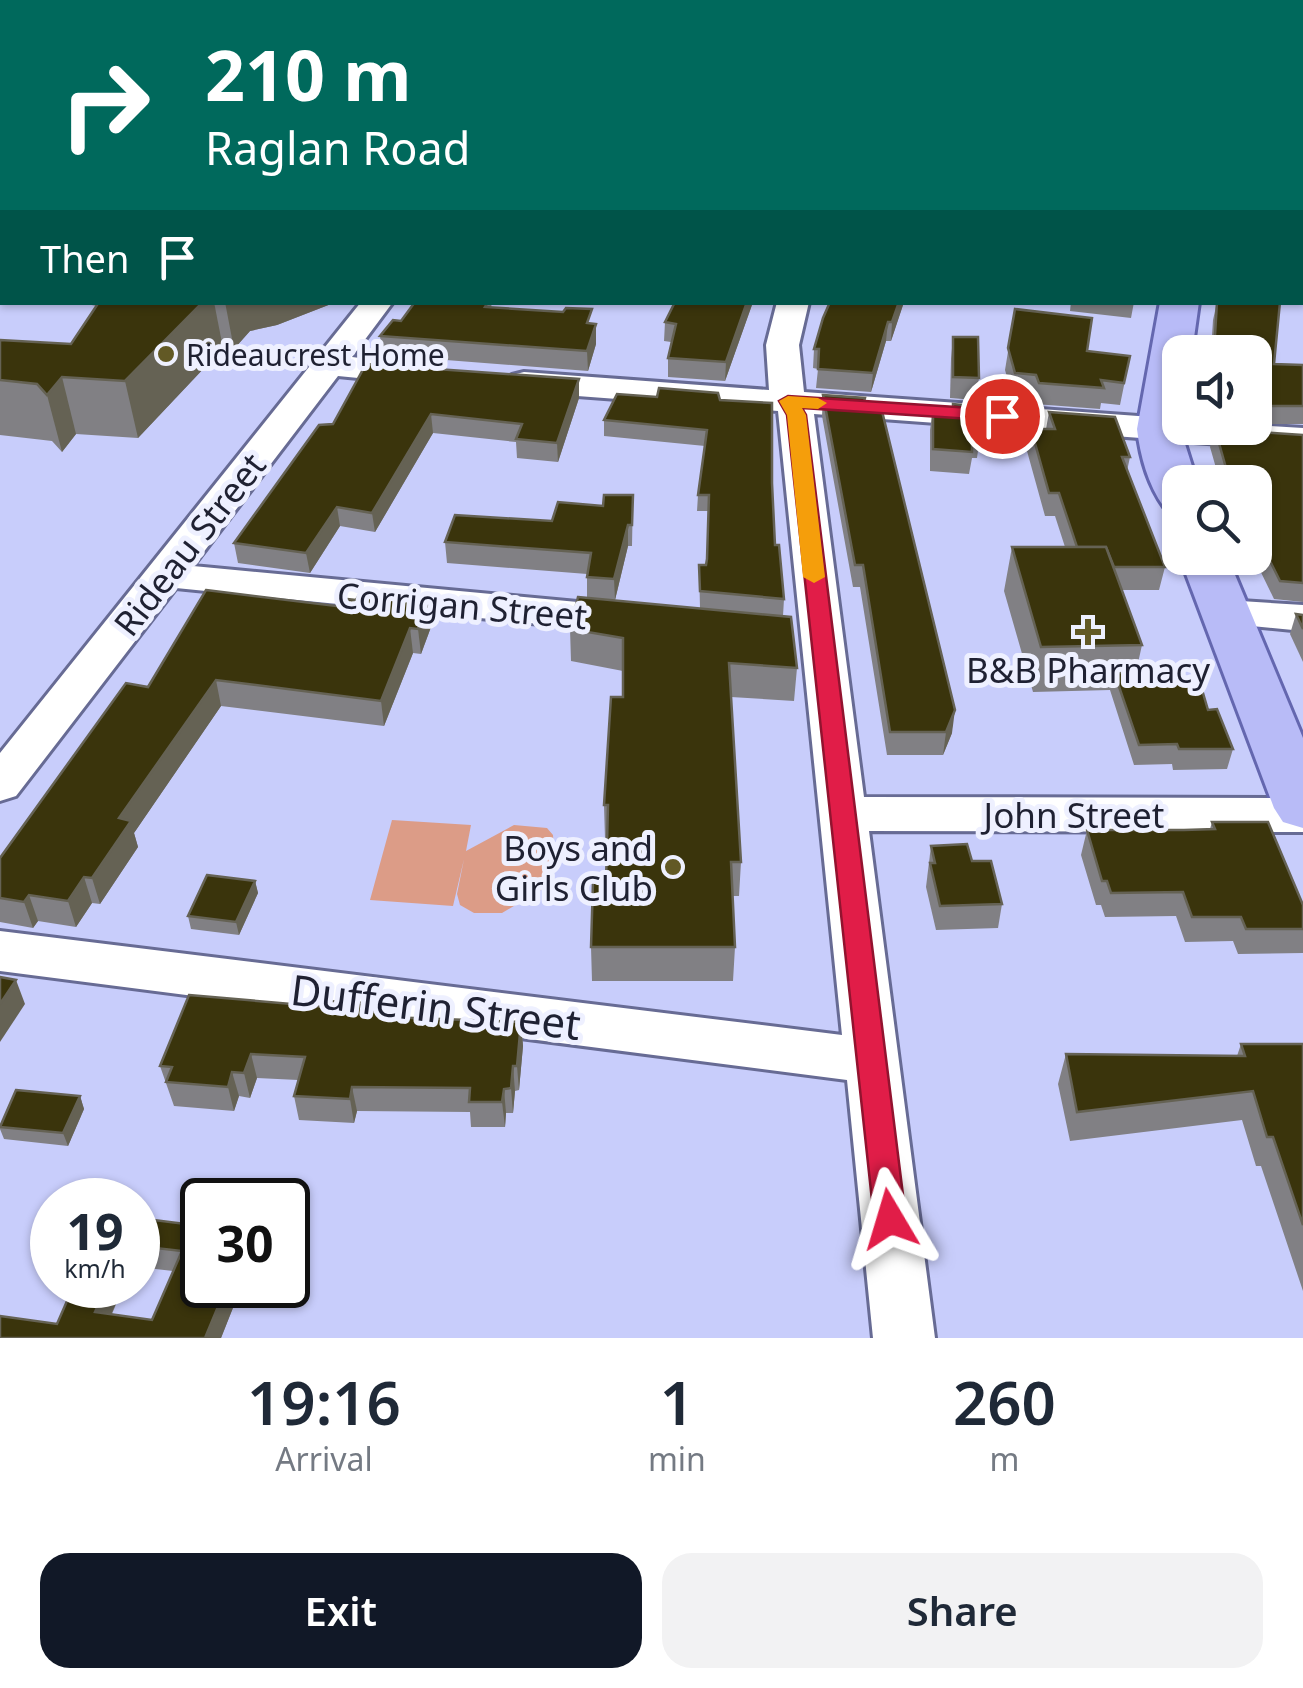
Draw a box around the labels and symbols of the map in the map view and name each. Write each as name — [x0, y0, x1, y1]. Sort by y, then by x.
place label: Rideaucrest Home — [186, 334, 445, 375]
marker: Rideaucrest Home — [155, 343, 177, 365]
pin — [960, 374, 1045, 459]
street label: Rideau Street — [103, 443, 275, 645]
street label: Corrigan Street — [335, 571, 589, 639]
marker: B&B Pharmacy — [1077, 621, 1099, 643]
place label: B&B Pharmacy — [966, 646, 1210, 693]
street label: John Street — [981, 791, 1164, 838]
place label: Boys and Girls Club — [495, 824, 653, 911]
marker: Boys and Girls Club — [662, 856, 684, 878]
street label: Dufferin Street — [288, 960, 584, 1052]
position arrow — [838, 1167, 942, 1271]
speed limit sign: 30 — [180, 1178, 310, 1308]

